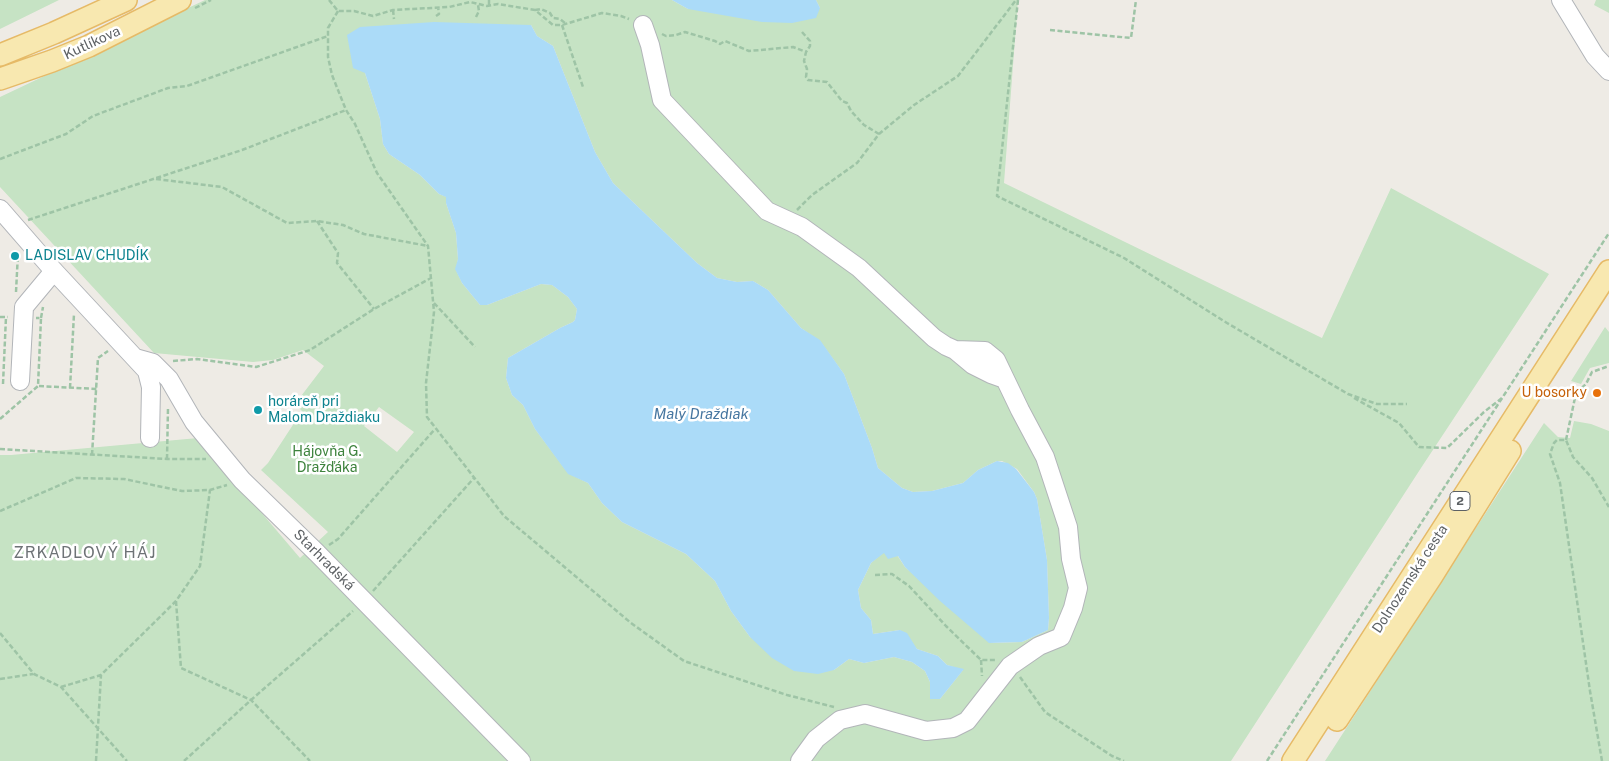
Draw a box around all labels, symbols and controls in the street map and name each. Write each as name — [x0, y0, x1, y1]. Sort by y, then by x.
street label: Kutlíkova — [61, 23, 123, 63]
place label: LADISLAV CHUDÍK — [25, 248, 149, 264]
marker: LADISLAV CHUDÍK — [9, 250, 21, 262]
place label: U bosorky — [1522, 385, 1587, 401]
marker: U bosorky — [1591, 387, 1603, 399]
place label: horáreň pri Malom Draždiaku — [268, 394, 380, 427]
marker: horáreň pri Malom Draždiaku — [252, 404, 264, 416]
water label: Malý Draždiak — [653, 405, 749, 423]
park label: Hájovňa G. Dražďáka — [292, 444, 362, 477]
road number: 2 — [1450, 492, 1470, 511]
street label: Dolnozemská cesta — [1369, 522, 1451, 636]
street label: Starhradská — [290, 526, 358, 594]
district label: ZRKADLOVÝ HÁJ — [12, 543, 158, 563]

